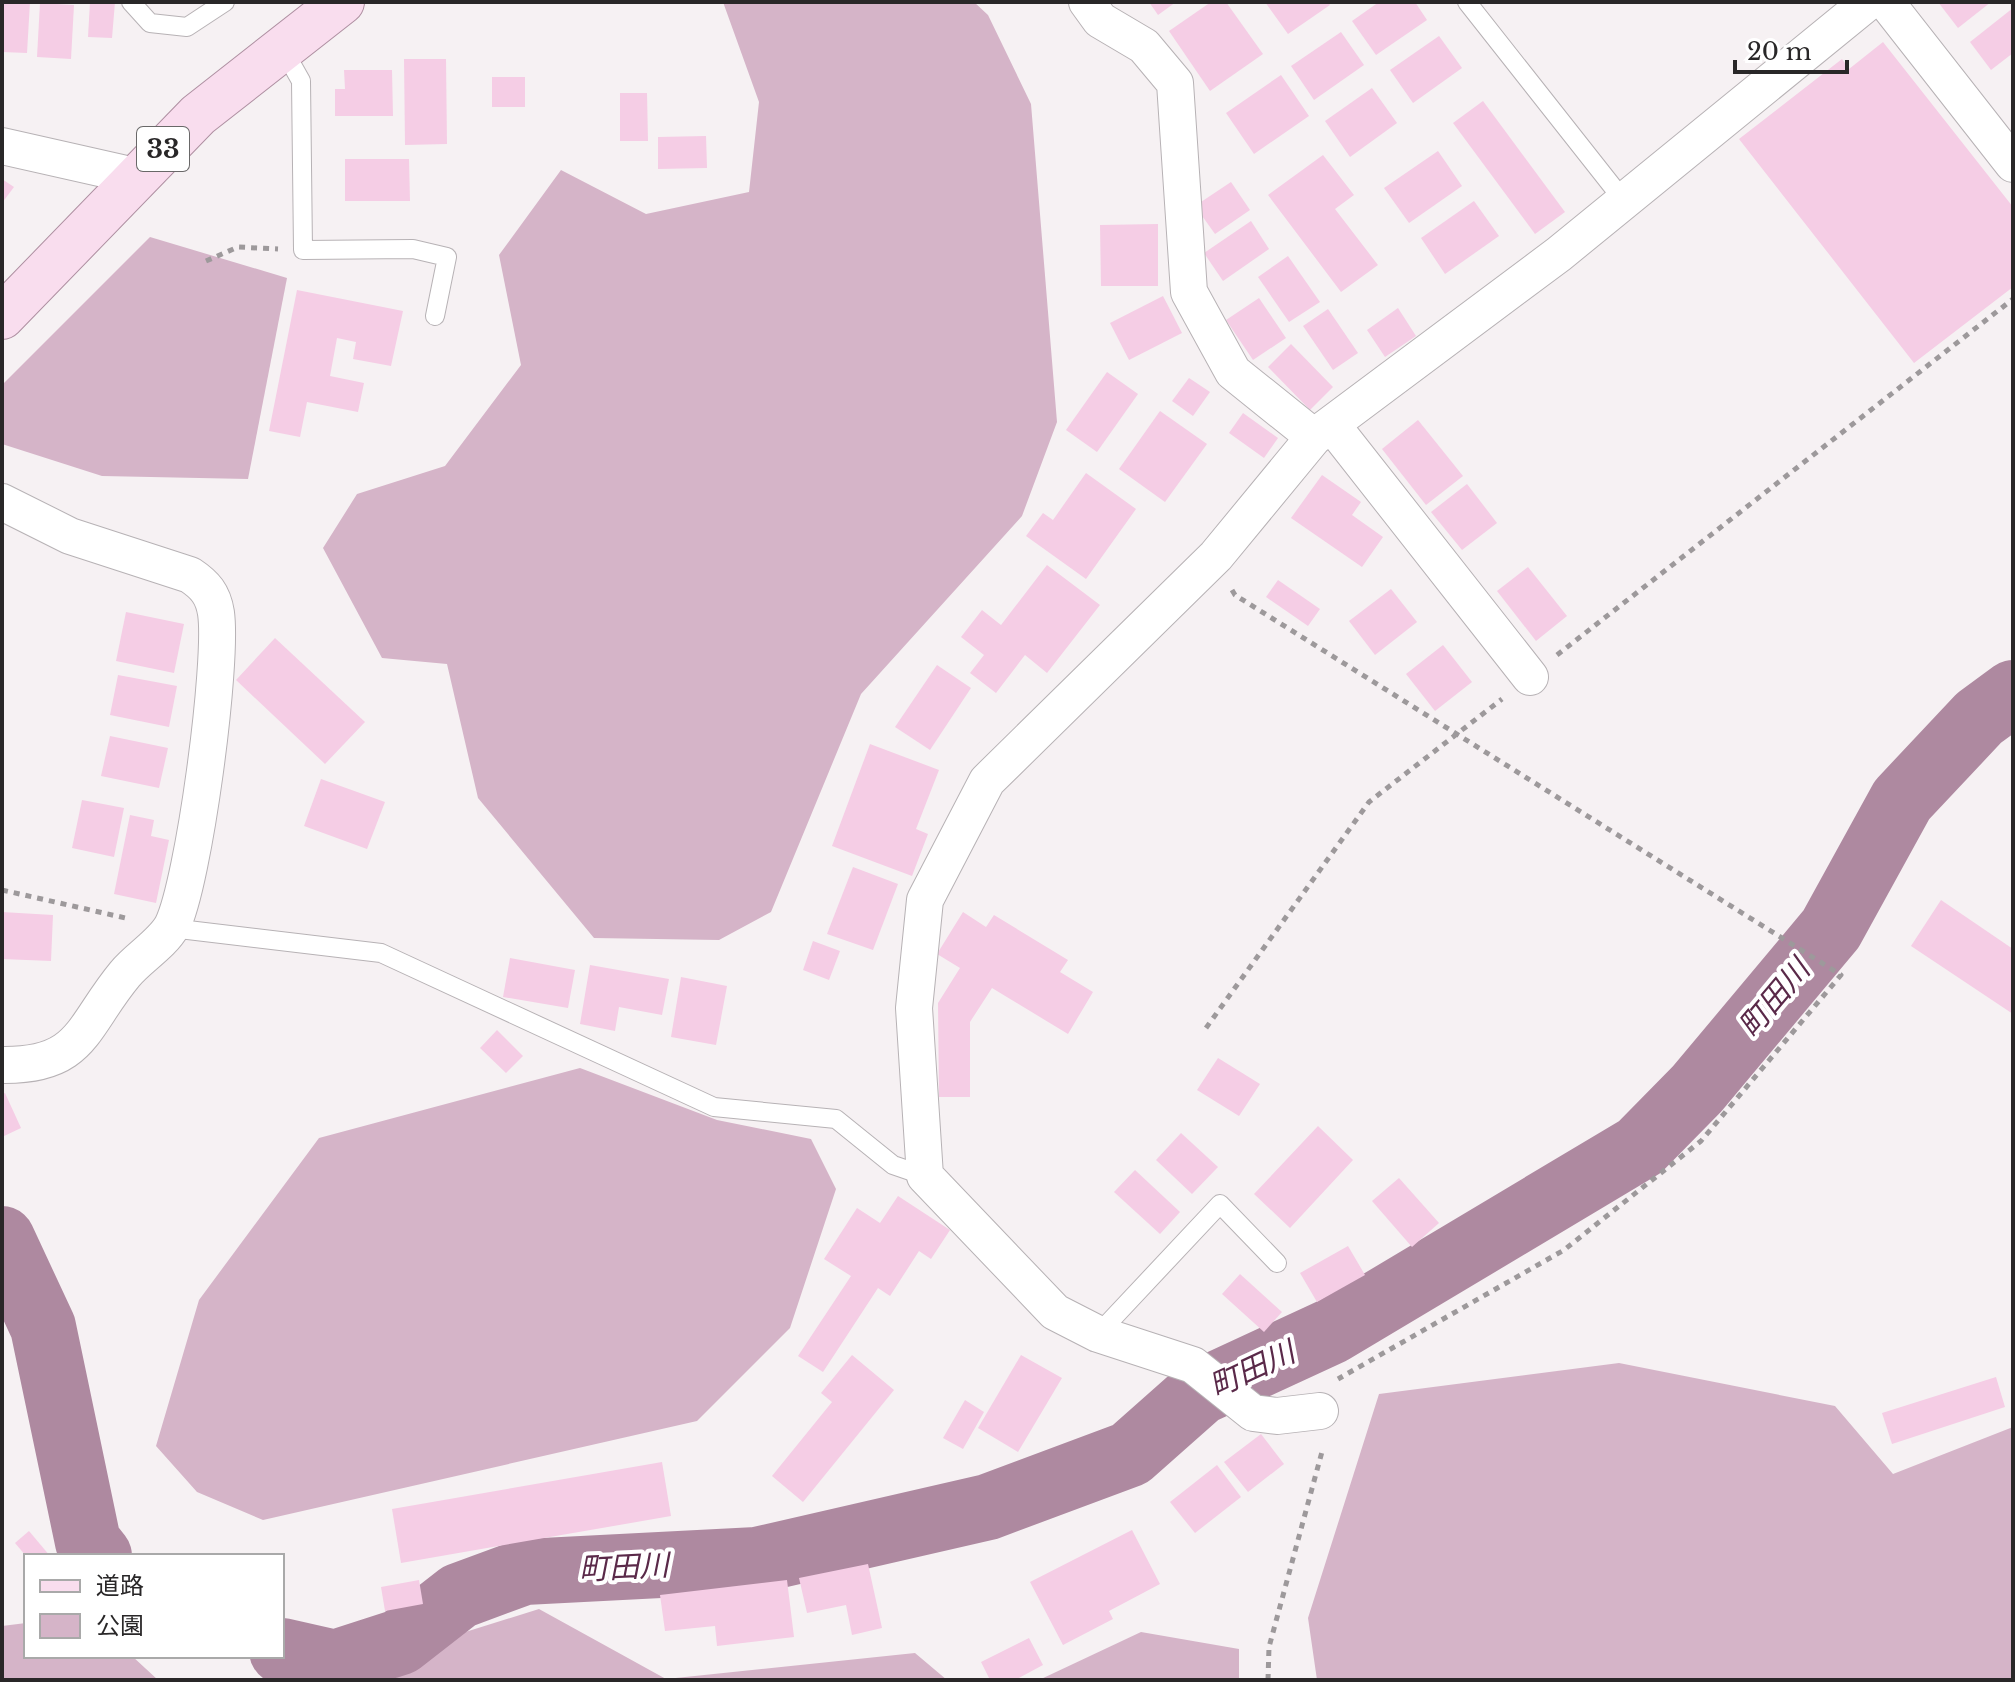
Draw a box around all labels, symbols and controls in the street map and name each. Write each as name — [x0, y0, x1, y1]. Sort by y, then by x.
scale bar — [1735, 24, 1847, 74]
text: 20 m — [1747, 37, 1812, 66]
road number: 33 — [137, 127, 189, 171]
water label: 町田川 — [1731, 949, 1819, 1044]
water label: 町田川 — [1203, 1332, 1303, 1405]
water label: 町田川 — [578, 1546, 673, 1588]
legend — [24, 1554, 284, 1658]
text: 道路 — [96, 1571, 144, 1600]
text: 公園 — [96, 1611, 144, 1640]

